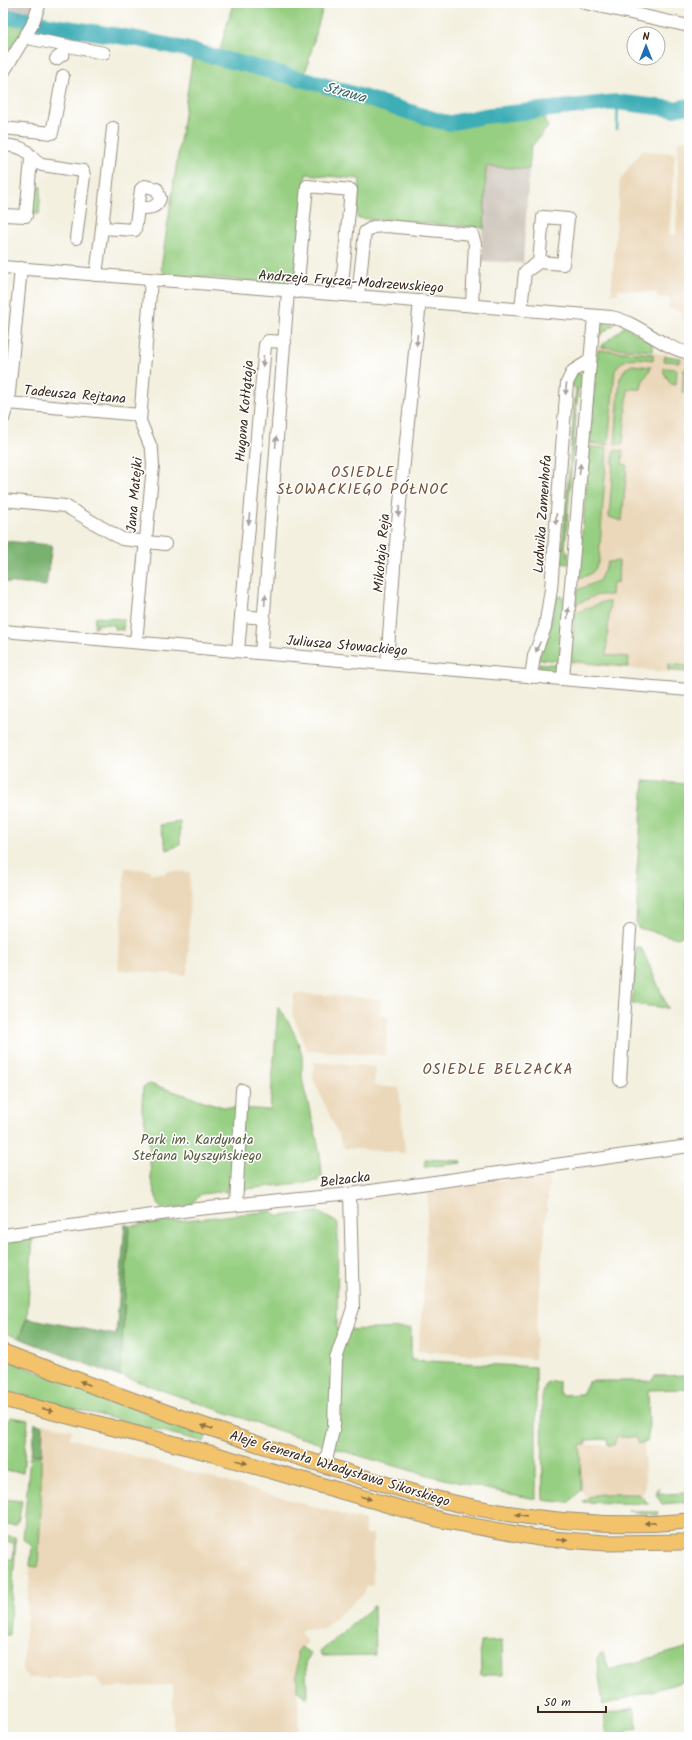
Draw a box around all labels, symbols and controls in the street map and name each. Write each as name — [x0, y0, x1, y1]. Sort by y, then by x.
north arrow — [626, 26, 666, 66]
text: N — [643, 28, 650, 46]
water label: Strawa — [321, 76, 370, 111]
street label: Andrzeja Frycza-Modrzewskiego — [258, 265, 444, 299]
one-way arrow — [414, 334, 420, 347]
one-way arrow — [260, 355, 267, 367]
street label: Hugona Kołłątaja — [230, 359, 260, 463]
street label: Tadeusza Rejtana — [23, 380, 127, 410]
one-way arrow — [563, 383, 570, 396]
one-way arrow — [273, 436, 279, 448]
street label: Ludwika Zamenhofa — [528, 454, 558, 574]
street label: Jana Matejki — [121, 456, 149, 534]
district label: OSIEDLE SŁOWACKIEGO PÓŁNOC — [277, 461, 449, 502]
one-way arrow — [577, 463, 584, 475]
one-way arrow — [396, 505, 403, 517]
one-way arrow — [245, 512, 252, 525]
street label: Mikołaja Reja — [368, 513, 396, 594]
one-way arrow — [553, 513, 560, 525]
one-way arrow — [261, 594, 268, 606]
one-way arrow — [565, 607, 572, 619]
street label: Juliusza Słowackiego — [286, 630, 408, 662]
one-way arrow — [534, 641, 541, 653]
district label: OSIEDLE BELZACKA — [422, 1058, 574, 1082]
park label: Park im. Kardynała Stefana Wyszyńskiego — [132, 1129, 262, 1167]
street label: Belzacka — [319, 1166, 372, 1194]
one-way arrow — [78, 1379, 90, 1385]
one-way arrow — [42, 1407, 54, 1413]
one-way arrow — [201, 1424, 213, 1430]
street label: Aleje Generała Władysława Sikorskiego — [227, 1425, 453, 1513]
one-way arrow — [236, 1459, 248, 1465]
one-way arrow — [361, 1495, 373, 1501]
one-way arrow — [515, 1512, 527, 1518]
one-way arrow — [644, 1520, 656, 1527]
one-way arrow — [556, 1536, 568, 1543]
scale bar — [538, 1688, 606, 1714]
text: 50 m — [544, 1693, 571, 1712]

